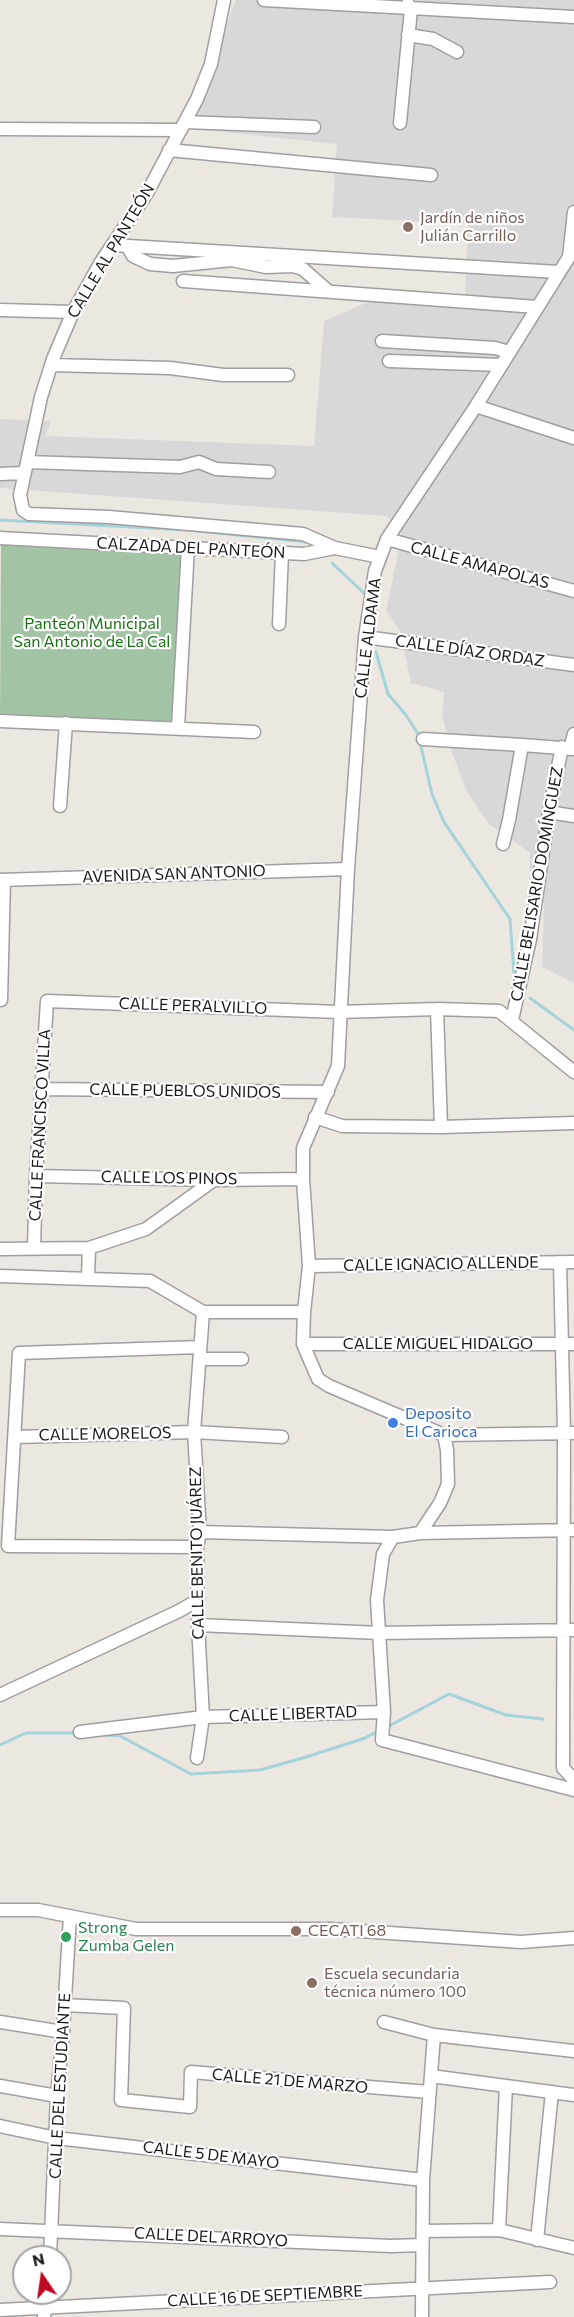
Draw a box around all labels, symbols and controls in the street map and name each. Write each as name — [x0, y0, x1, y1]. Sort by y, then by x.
street label: CALLE AL PANTEÓN — [63, 180, 159, 322]
place label: Jardín de niños Julián Carrillo — [420, 208, 525, 246]
marker: Jardín de niños Julián Carrillo — [401, 220, 415, 234]
street label: CALZADA DEL PANTEÓN — [96, 533, 286, 563]
street label: CALLE AMAPOLAS — [408, 537, 552, 593]
street label: CALLE ALDAMA — [351, 576, 385, 700]
park label: Panteón Municipal San Antonio de La Cal — [14, 614, 170, 652]
street label: CALLE DÍAZ ORDAZ — [394, 631, 546, 671]
street label: CALLE BELISARIO DOMÍNGUEZ — [507, 765, 567, 1003]
street label: AVENIDA SAN ANTONIO — [82, 861, 266, 887]
street label: CALLE PERALVILLO — [118, 994, 268, 1018]
street label: CALLE FRANCISCO VILLA — [25, 1028, 55, 1222]
street label: CALLE PUEBLOS UNIDOS — [89, 1080, 281, 1102]
street label: CALLE LOS PINOS — [101, 1167, 237, 1189]
street label: CALLE IGNACIO ALLENDE — [343, 1253, 539, 1275]
street label: CALLE MIGUEL HIDALGO — [343, 1334, 533, 1354]
place label: Deposito El Carioca — [405, 1404, 477, 1442]
marker: Deposito El Carioca — [386, 1416, 400, 1430]
street label: CALLE MORELOS — [39, 1423, 171, 1445]
street label: CALLE BENITO JUÁREZ — [186, 1466, 208, 1640]
street label: CALLE LIBERTAD — [228, 1702, 358, 1726]
place label: Strong Zumba Gelen — [78, 1918, 174, 1956]
place label: CECATI 68 — [308, 1921, 386, 1941]
marker: CECATI 68 — [289, 1924, 303, 1938]
marker: Strong Zumba Gelen — [59, 1930, 73, 1944]
place label: Escuela secundaria técnica número 100 — [324, 1964, 466, 2002]
marker: Escuela secundaria técnica número 100 — [305, 1976, 319, 1990]
street label: CALLE DEL ESTUDIANTE — [46, 1993, 74, 2179]
street label: CALLE 21 DE MARZO — [211, 2065, 369, 2097]
street label: CALLE 5 DE MAYO — [142, 2137, 280, 2173]
street label: CALLE DEL ARROYO — [134, 2223, 288, 2251]
north arrow — [12, 2245, 72, 2305]
text: N — [30, 2248, 46, 2270]
street label: CALLE 16 DE SEPTIEMBRE — [167, 2281, 363, 2311]

